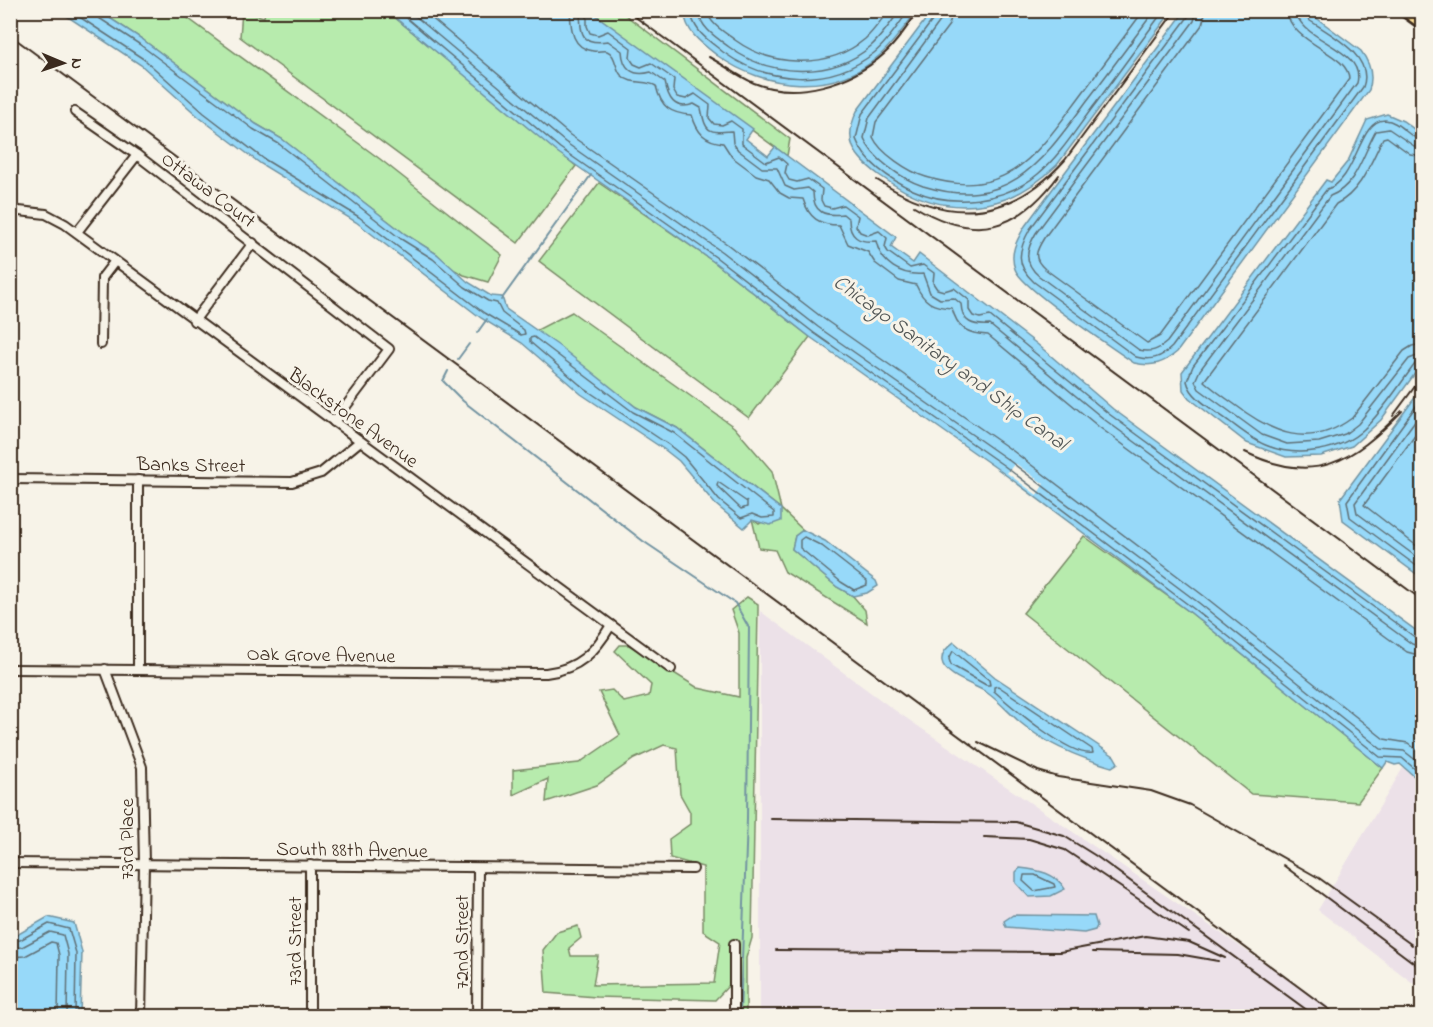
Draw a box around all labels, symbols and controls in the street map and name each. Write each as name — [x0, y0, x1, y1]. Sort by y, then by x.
north arrow — [33, 33, 93, 93]
text: N — [64, 58, 88, 69]
street label: Ottawa Court — [154, 146, 261, 236]
water label: Chicago Sanitary and Ship Canal — [826, 268, 1075, 461]
street label: Blackstone Avenue — [281, 361, 424, 476]
street label: Banks Street — [135, 451, 246, 482]
street label: Oak Grove Avenue — [246, 641, 396, 672]
street label: 73rd Place — [114, 798, 143, 880]
street label: South 88th Avenue — [276, 836, 428, 867]
street label: 72nd Street — [449, 894, 478, 989]
street label: 73rd Street — [282, 896, 311, 986]

